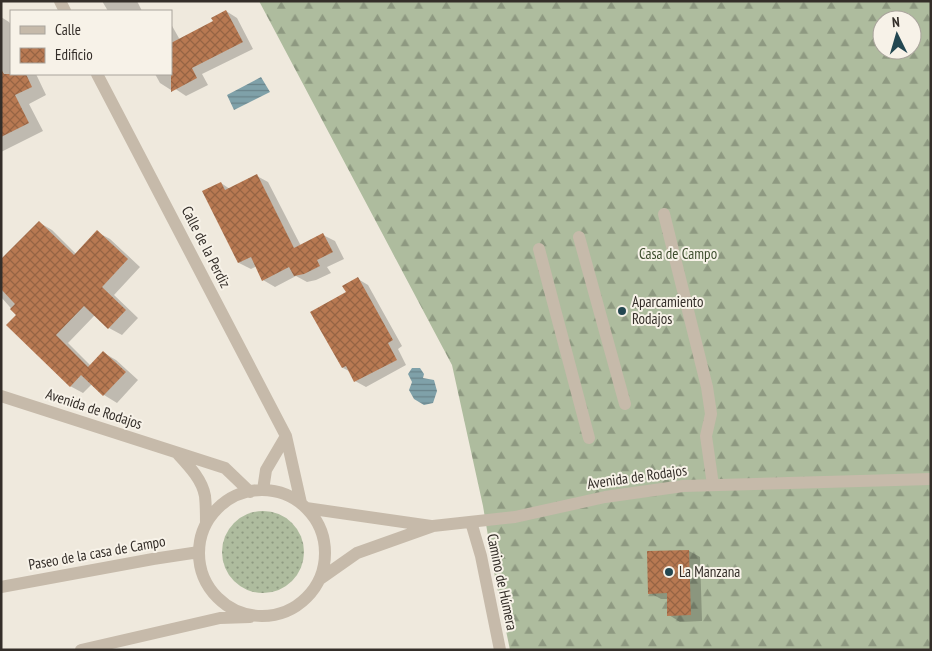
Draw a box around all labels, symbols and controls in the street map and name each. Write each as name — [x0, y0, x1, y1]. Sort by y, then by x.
legend — [10, 10, 172, 75]
north arrow — [872, 10, 922, 60]
text: N — [891, 13, 900, 31]
text: Calle — [55, 20, 81, 39]
text: Edificio — [55, 45, 93, 64]
street label: Calle de la Perdiz — [178, 203, 235, 291]
park label: Casa de Campo — [639, 244, 717, 263]
place label: Aparcamiento Rodajos — [632, 292, 703, 328]
marker: Aparcamiento Rodajos — [616, 305, 628, 317]
street label: Avenida de Rodajos — [43, 384, 145, 433]
street label: Avenida de Rodajos — [586, 460, 688, 493]
street label: Paseo de la casa de Campo — [27, 531, 167, 574]
street label: Camino de Húmera — [483, 532, 522, 632]
place label: La Manzana — [679, 562, 740, 581]
marker: La Manzana — [663, 566, 675, 578]

